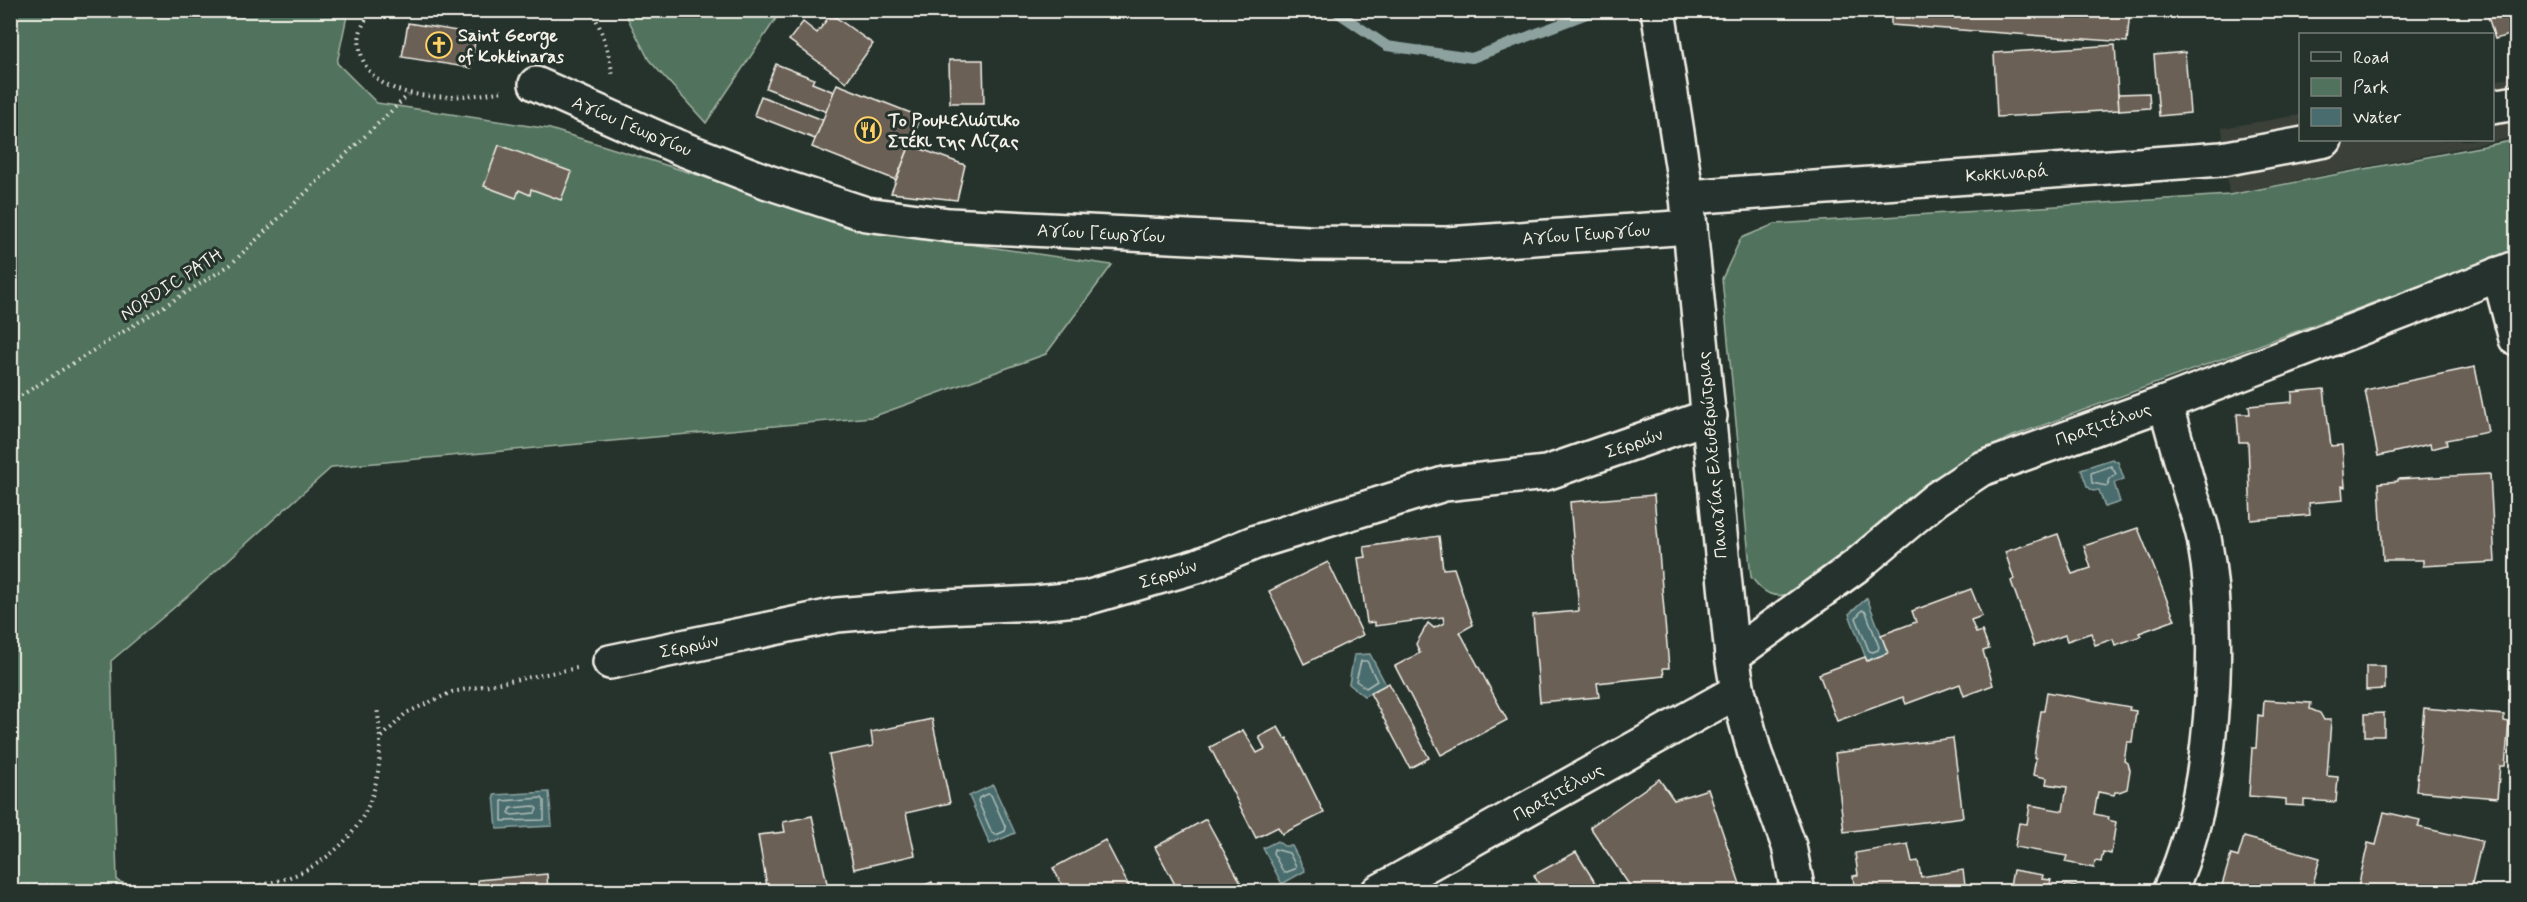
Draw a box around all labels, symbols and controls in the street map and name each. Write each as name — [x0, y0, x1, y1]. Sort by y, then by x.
place label: Saint George of Kokkinaras — [458, 24, 564, 69]
church icon: Saint George of Kokkinaras — [424, 30, 454, 60]
legend — [2299, 33, 2494, 141]
text: Road — [2353, 46, 2389, 70]
text: Park — [2353, 76, 2389, 100]
street label: Αγίου Γεωργίου — [568, 91, 695, 163]
text: Water — [2353, 106, 2402, 130]
place label: Το Ρουμελιώτικο Στέκι της Λίζας — [887, 109, 1020, 154]
restaurant icon: Το Ρουμελιώτικο Στέκι της Λίζας — [853, 115, 883, 145]
street label: Κοκκιναρά — [1965, 159, 2049, 189]
street label: Αγίου Γεωργίου — [1036, 219, 1166, 249]
street label: Αγίου Γεωργίου — [1521, 219, 1651, 251]
street label: NORDIC PATH — [116, 243, 227, 327]
street label: Παναγίας Ελευθερώτριας — [1692, 350, 1734, 560]
street label: Πραξιτέλους — [2052, 396, 2155, 453]
street label: Σερρών — [1602, 423, 1666, 465]
street label: Σερρών — [1136, 554, 1200, 596]
street label: Σερρών — [658, 629, 721, 665]
street label: Πραξιτέλους — [1508, 757, 1608, 828]

